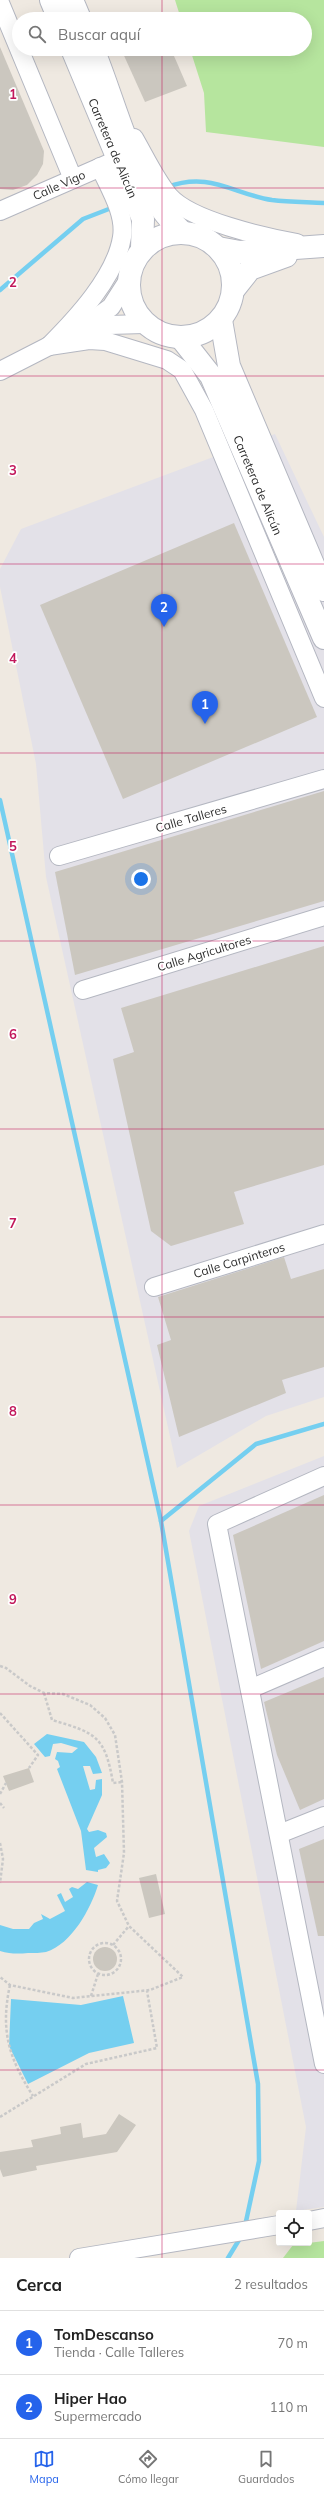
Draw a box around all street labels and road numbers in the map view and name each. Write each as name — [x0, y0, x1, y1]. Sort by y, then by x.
street label: Carretera de Alicún — [85, 96, 141, 200]
street label: Calle Vigo — [30, 167, 88, 203]
street label: Carretera de Alicún — [230, 433, 286, 537]
street label: Calle Talleres — [154, 801, 228, 835]
street label: Calle Agricultores — [155, 932, 253, 974]
street label: Calle Carpinteros — [191, 1239, 287, 1281]

